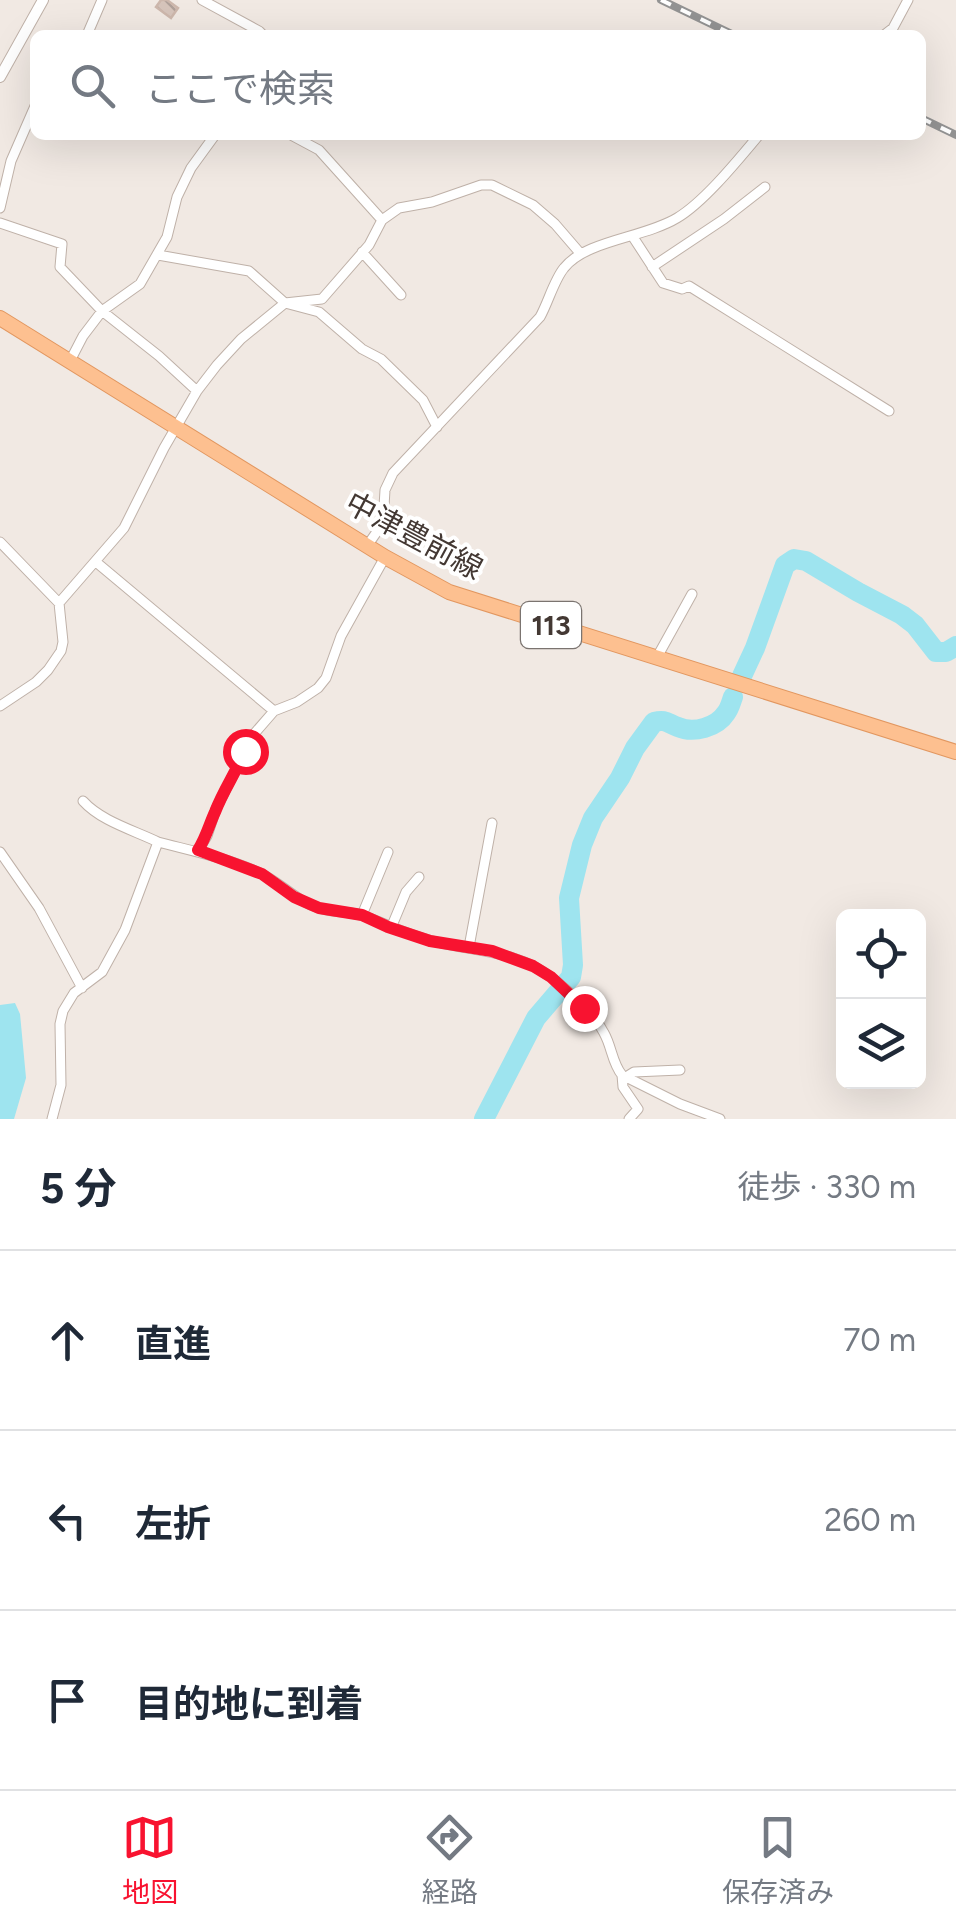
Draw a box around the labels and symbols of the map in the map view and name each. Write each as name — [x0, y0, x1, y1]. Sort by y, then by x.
street label: 中津豊前線 — [339, 484, 489, 587]
road number: 113 — [521, 602, 581, 648]
route start — [223, 729, 269, 775]
route end — [562, 986, 608, 1032]

